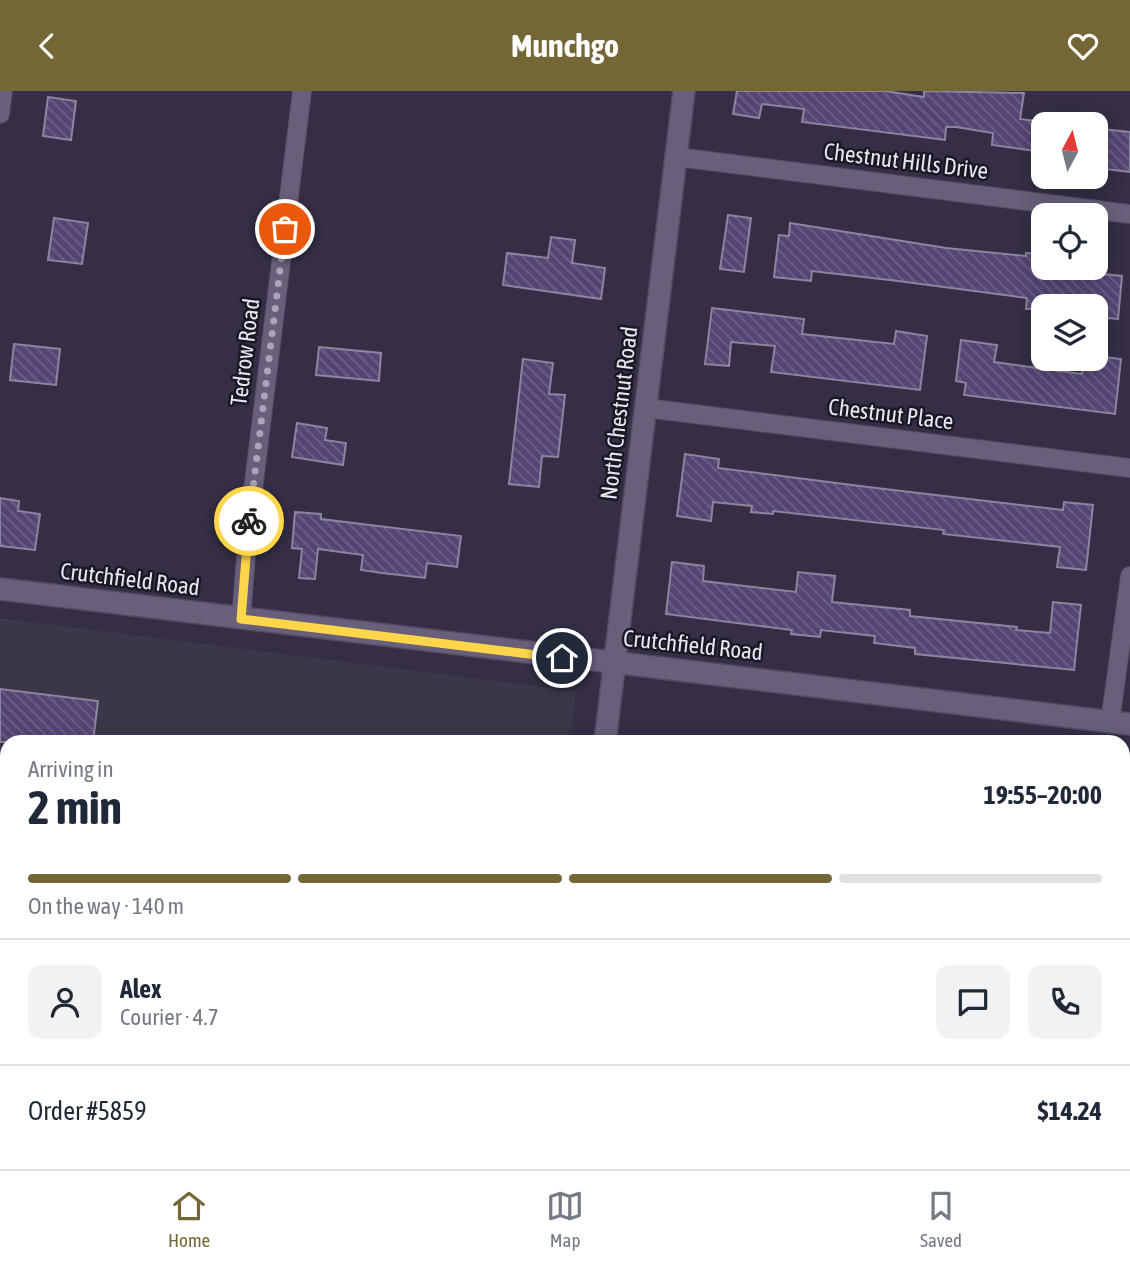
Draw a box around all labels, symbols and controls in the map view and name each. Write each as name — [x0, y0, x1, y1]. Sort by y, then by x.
icon: back — [28, 27, 66, 65]
text: Munchgo — [511, 27, 619, 64]
icon: heart — [1064, 27, 1102, 65]
north arrow — [1031, 112, 1108, 189]
map controls — [1031, 112, 1108, 371]
street label: Chestnut Hills Drive — [822, 138, 990, 184]
pin — [255, 199, 315, 259]
button: locate — [1031, 203, 1108, 280]
icon: bag — [266, 210, 304, 248]
button: layers — [1031, 294, 1108, 371]
street label: Tedrow Road — [226, 297, 264, 407]
street label: North Chestnut Road — [595, 325, 643, 501]
street label: Chestnut Place — [827, 393, 955, 435]
courier — [214, 486, 284, 556]
icon: bike — [230, 502, 268, 540]
street label: Crutchfield Road — [59, 558, 201, 600]
street label: Crutchfield Road — [622, 625, 764, 665]
pin — [532, 628, 592, 688]
icon: home — [543, 639, 581, 677]
text: Arriving in — [28, 756, 114, 782]
text: 19:55–20:00 — [984, 780, 1102, 810]
text: 2 min — [28, 781, 122, 834]
text: On the way · 140 m — [28, 893, 184, 919]
button: person — [28, 965, 102, 1039]
button: chat — [936, 965, 1010, 1039]
button: phone — [1028, 965, 1102, 1039]
text: Alex — [120, 974, 161, 1004]
text: Courier · 4.7 — [120, 1004, 219, 1030]
text: Order #5859 — [28, 1096, 147, 1126]
text: $14.24 — [1038, 1096, 1102, 1126]
tab: Home — [168, 1187, 210, 1251]
tab: Map — [546, 1187, 584, 1251]
tab: Saved — [920, 1187, 962, 1251]

